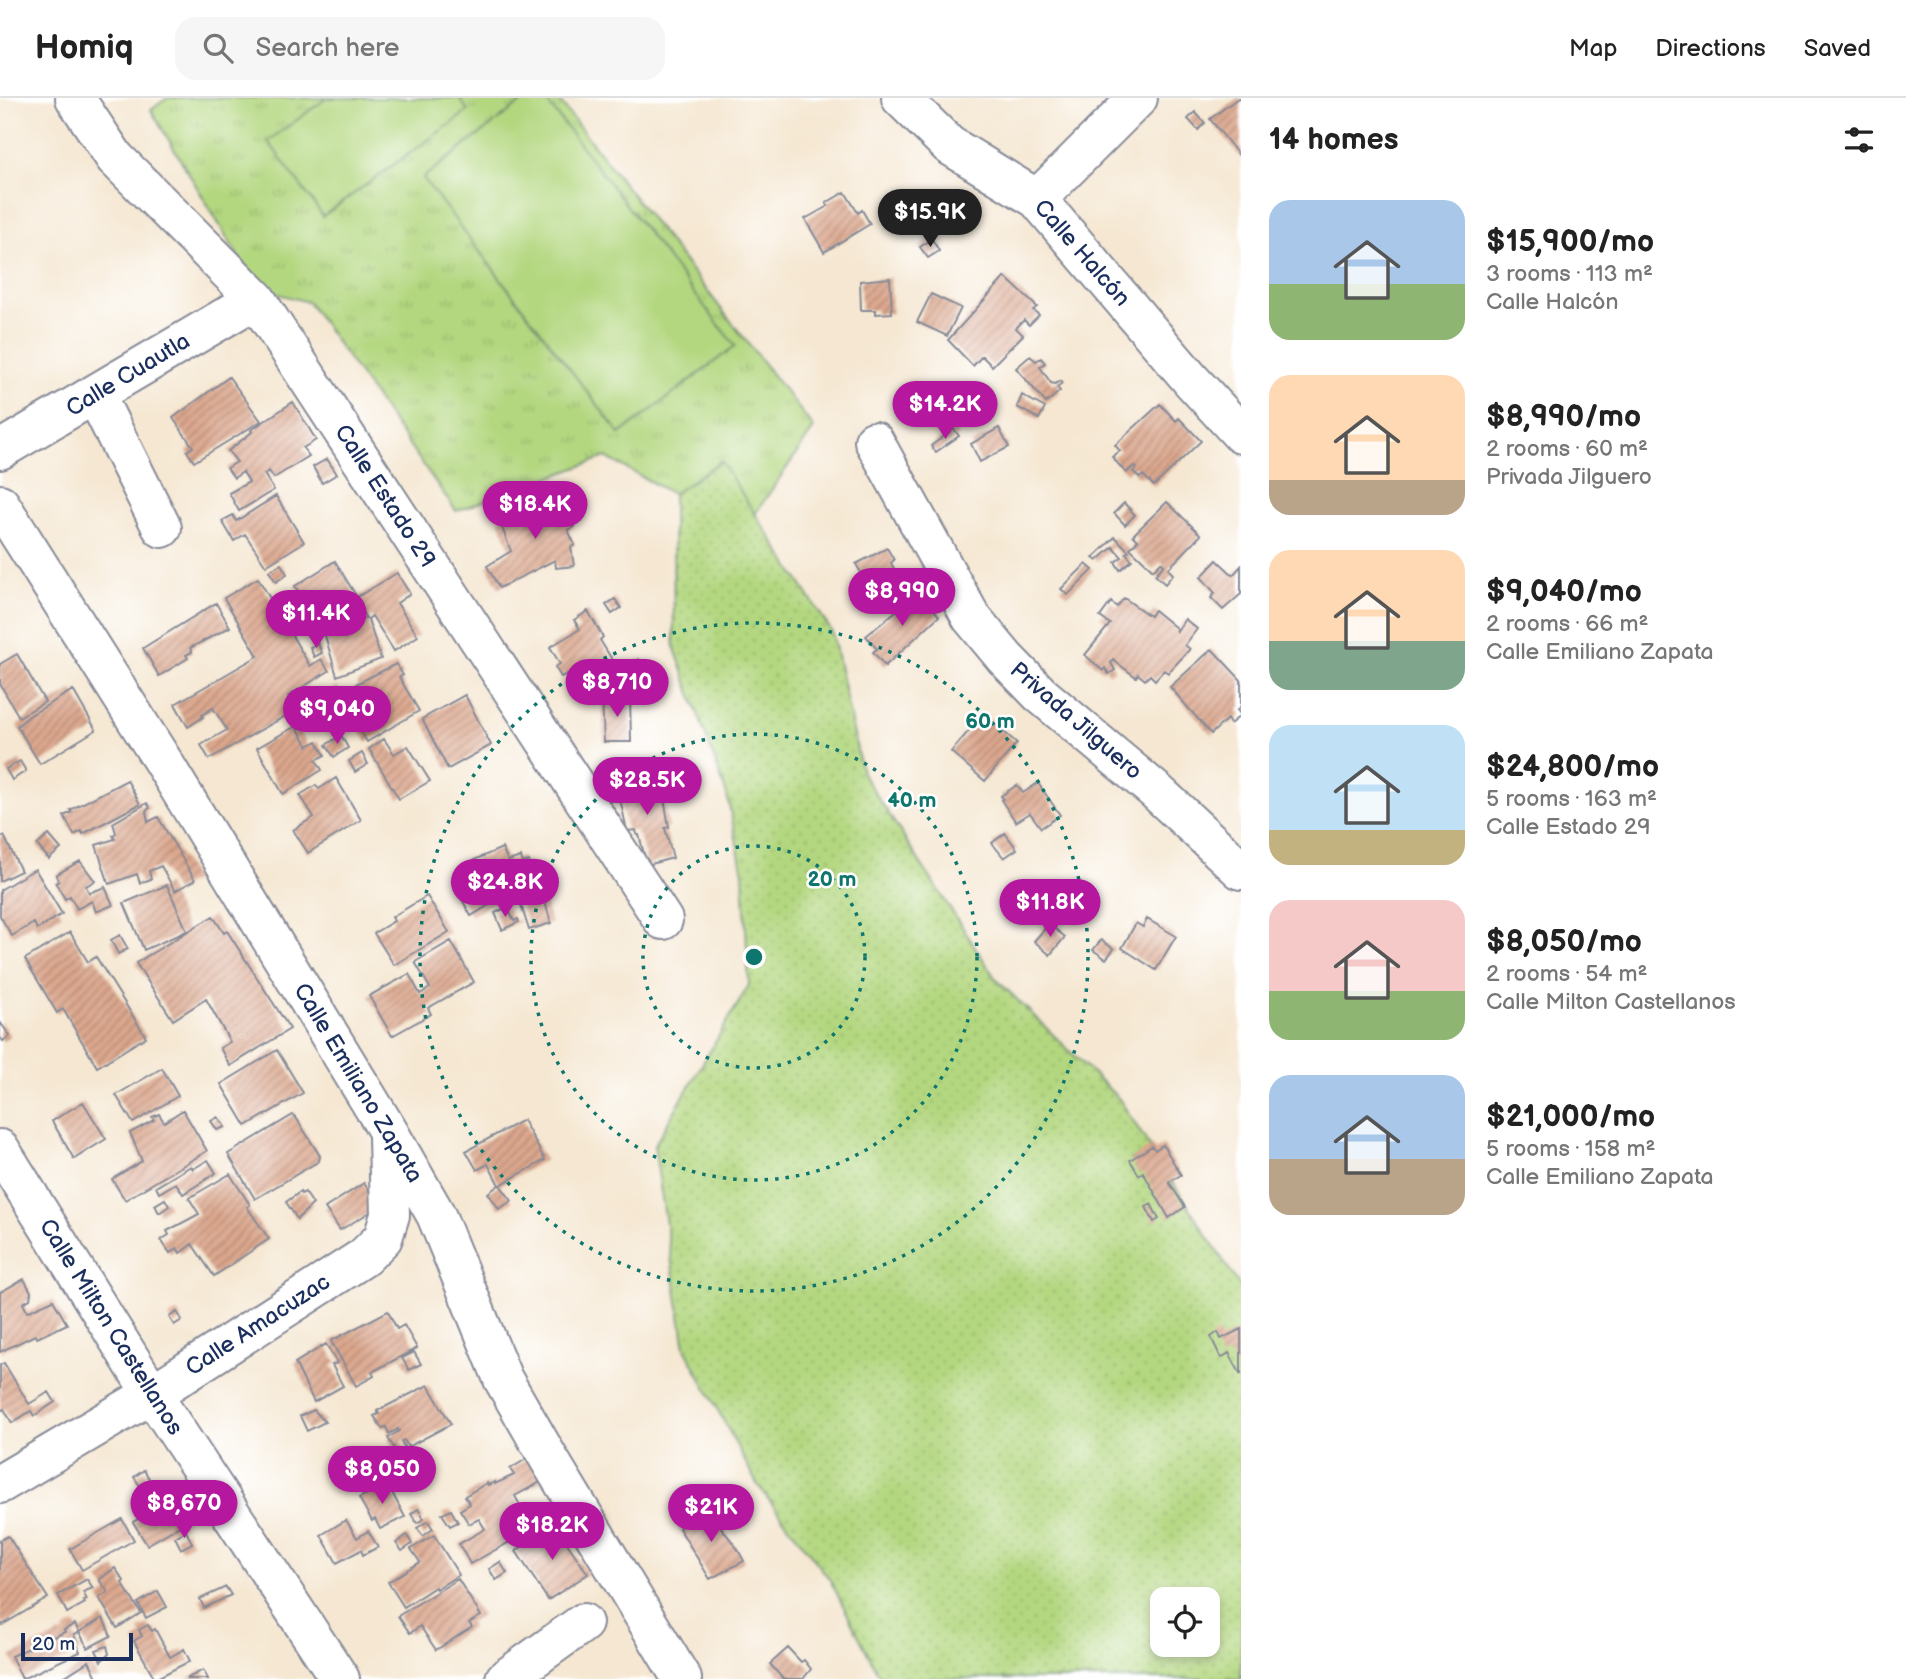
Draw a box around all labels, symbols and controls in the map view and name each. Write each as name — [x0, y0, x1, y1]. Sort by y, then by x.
search box — [175, 17, 665, 80]
text: Homiq — [35, 28, 133, 68]
icon: search — [199, 29, 237, 67]
text: Search here — [255, 33, 400, 64]
text: Map — [1569, 34, 1617, 63]
text: Directions — [1655, 34, 1766, 63]
text: Saved — [1804, 34, 1871, 63]
icon: filters — [1840, 121, 1878, 159]
text: 14 homes — [1269, 122, 1398, 158]
pin: $15.9K — [873, 190, 987, 249]
street label: Calle Halcón — [1028, 194, 1136, 312]
text: $15.9K — [894, 198, 966, 226]
text: $15,900/mo — [1486, 224, 1654, 260]
icon: home — [1325, 228, 1409, 312]
text: 3 rooms · 113 m² — [1486, 260, 1653, 288]
text: Calle Halcón — [1486, 288, 1618, 316]
street label: Calle Cuautla — [61, 327, 195, 423]
pin: $14.2K — [888, 382, 1002, 441]
text: $14.2K — [909, 390, 981, 418]
text: $8,990/mo — [1486, 399, 1641, 435]
icon: home — [1325, 403, 1409, 487]
street label: Calle Estado 29 — [328, 419, 442, 573]
text: 2 rooms · 60 m² — [1486, 435, 1648, 463]
text: Privada Jilguero — [1486, 463, 1652, 491]
pin: $18.4K — [478, 482, 592, 541]
text: $18.4K — [499, 490, 571, 518]
pin: $8,990 — [845, 568, 959, 628]
text: $9,040/mo — [1486, 574, 1642, 610]
text: $8,990 — [864, 577, 940, 605]
icon: home — [1325, 578, 1409, 662]
pin: $11.4K — [259, 590, 373, 650]
text: $11.4K — [282, 599, 350, 627]
text: 2 rooms · 66 m² — [1486, 610, 1648, 638]
text: Calle Emiliano Zapata — [1486, 638, 1714, 666]
street label: Privada Jilguero — [1004, 656, 1148, 786]
pin: $8,710 — [560, 660, 674, 719]
text: $8,710 — [582, 668, 652, 696]
pin: $9,040 — [280, 686, 394, 746]
text: $9,040 — [299, 695, 375, 723]
text: 60 m — [965, 709, 1015, 734]
text: $24,800/mo — [1486, 749, 1659, 785]
icon: home — [1325, 753, 1409, 837]
pin: $28.5K — [590, 758, 704, 817]
text: $28.5K — [609, 766, 685, 794]
text: 5 rooms · 163 m² — [1486, 785, 1657, 813]
text: 40 m — [887, 788, 937, 813]
text: Calle Estado 29 — [1486, 813, 1651, 841]
pin: $24.8K — [448, 860, 562, 919]
text: 20 m — [808, 867, 856, 892]
text: $24.8K — [467, 868, 543, 896]
pin: $11.8K — [993, 880, 1107, 939]
text: $11.8K — [1015, 888, 1085, 916]
text: $8,050/mo — [1486, 924, 1642, 960]
icon: home — [1325, 928, 1409, 1012]
centre of rings — [742, 945, 766, 969]
text: 2 rooms · 54 m² — [1486, 960, 1648, 988]
street label: Calle Emiliano Zapata — [287, 978, 429, 1188]
text: Calle Milton Castellanos — [1486, 988, 1736, 1016]
text: $21,000/mo — [1486, 1099, 1655, 1135]
icon: home — [1325, 1103, 1409, 1187]
text: 5 rooms · 158 m² — [1486, 1135, 1655, 1163]
text: Calle Emiliano Zapata — [1486, 1163, 1714, 1191]
street label: Calle Milton Castellanos — [33, 1214, 189, 1440]
street label: Calle Amacuzac — [181, 1268, 335, 1382]
pin: $8,050 — [325, 1446, 439, 1506]
text: $8,050 — [344, 1455, 420, 1483]
pin: $8,670 — [127, 1480, 241, 1540]
pin: $21K — [670, 1484, 752, 1544]
text: $8,670 — [146, 1489, 222, 1517]
text: $21K — [684, 1493, 738, 1521]
pin: $18.2K — [495, 1502, 609, 1562]
text: $18.2K — [515, 1511, 589, 1539]
map controls — [1150, 1587, 1220, 1657]
button: locate — [1150, 1587, 1220, 1657]
scale bar — [21, 1630, 133, 1662]
text: 20 m — [32, 1633, 75, 1656]

